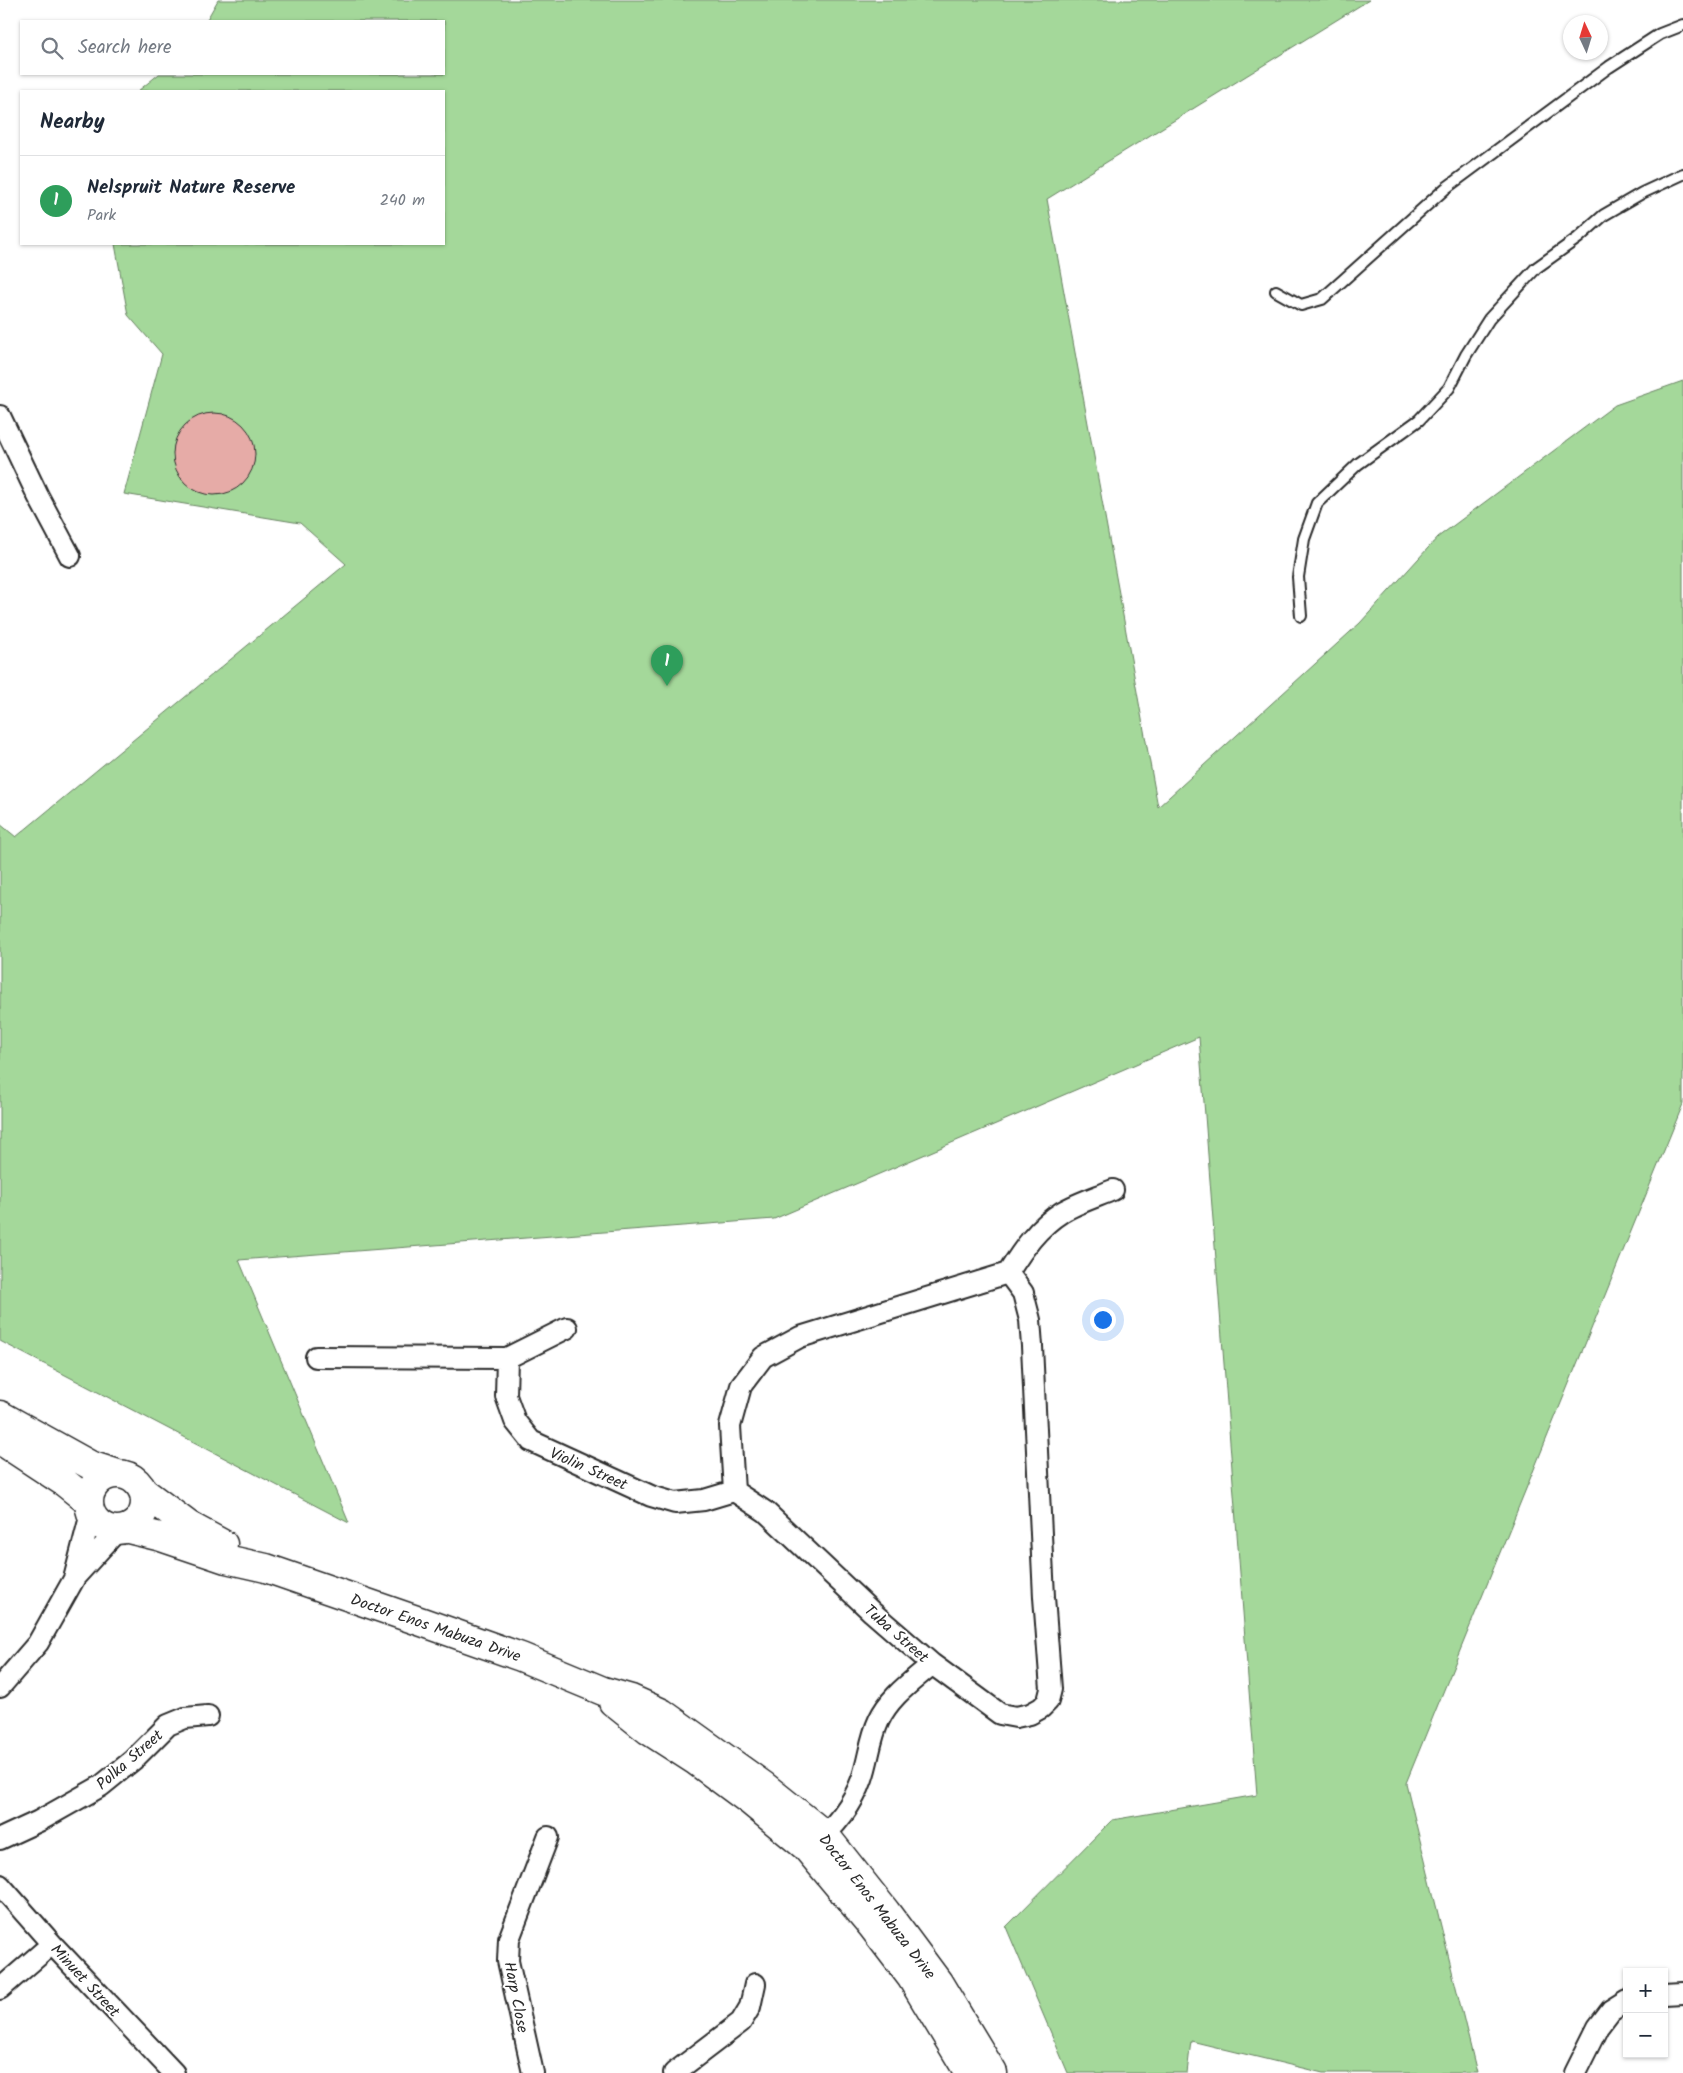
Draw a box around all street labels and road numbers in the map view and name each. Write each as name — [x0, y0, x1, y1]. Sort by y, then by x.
street label: Violin Street — [545, 1441, 632, 1498]
street label: Doctor Enos Mabuza Drive — [347, 1587, 524, 1669]
street label: Tuba Street — [858, 1599, 935, 1670]
street label: Polka Street — [91, 1723, 170, 1796]
street label: Doctor Enos Mabuza Drive — [812, 1829, 942, 1985]
street label: Minuet Street — [44, 1938, 126, 2024]
street label: Harp Close — [496, 1959, 535, 2035]

